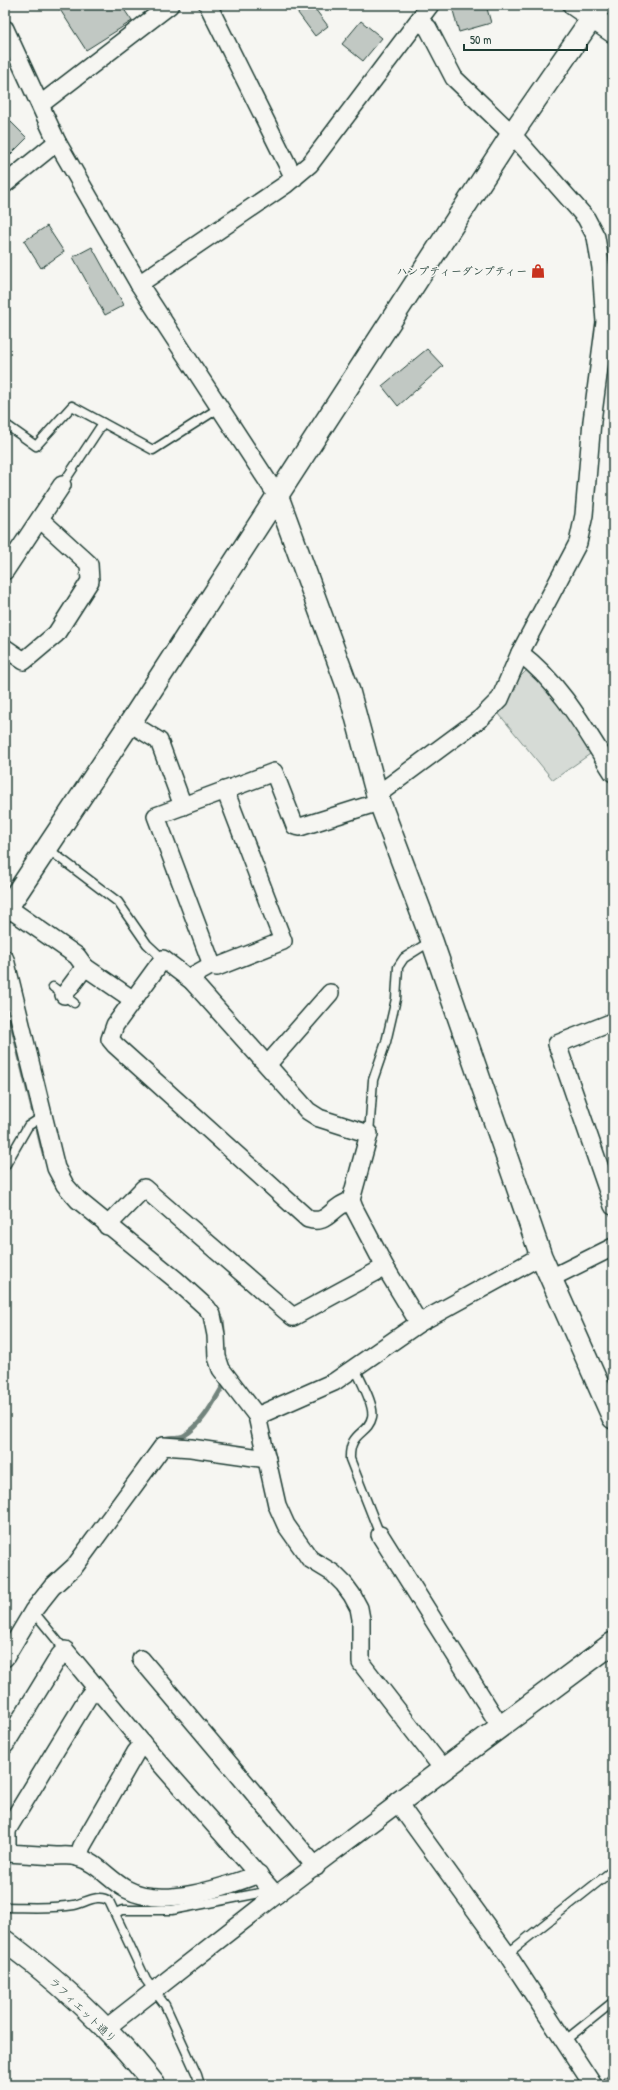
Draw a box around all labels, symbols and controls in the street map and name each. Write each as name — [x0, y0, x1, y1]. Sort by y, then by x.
scale bar — [464, 26, 587, 52]
text: 50 m — [470, 31, 491, 48]
shop icon: ハンプティーダンプティー — [530, 263, 546, 279]
place label: ハンプティーダンプティー — [397, 264, 527, 278]
street label: ラフィエット通り — [46, 1974, 120, 2046]

